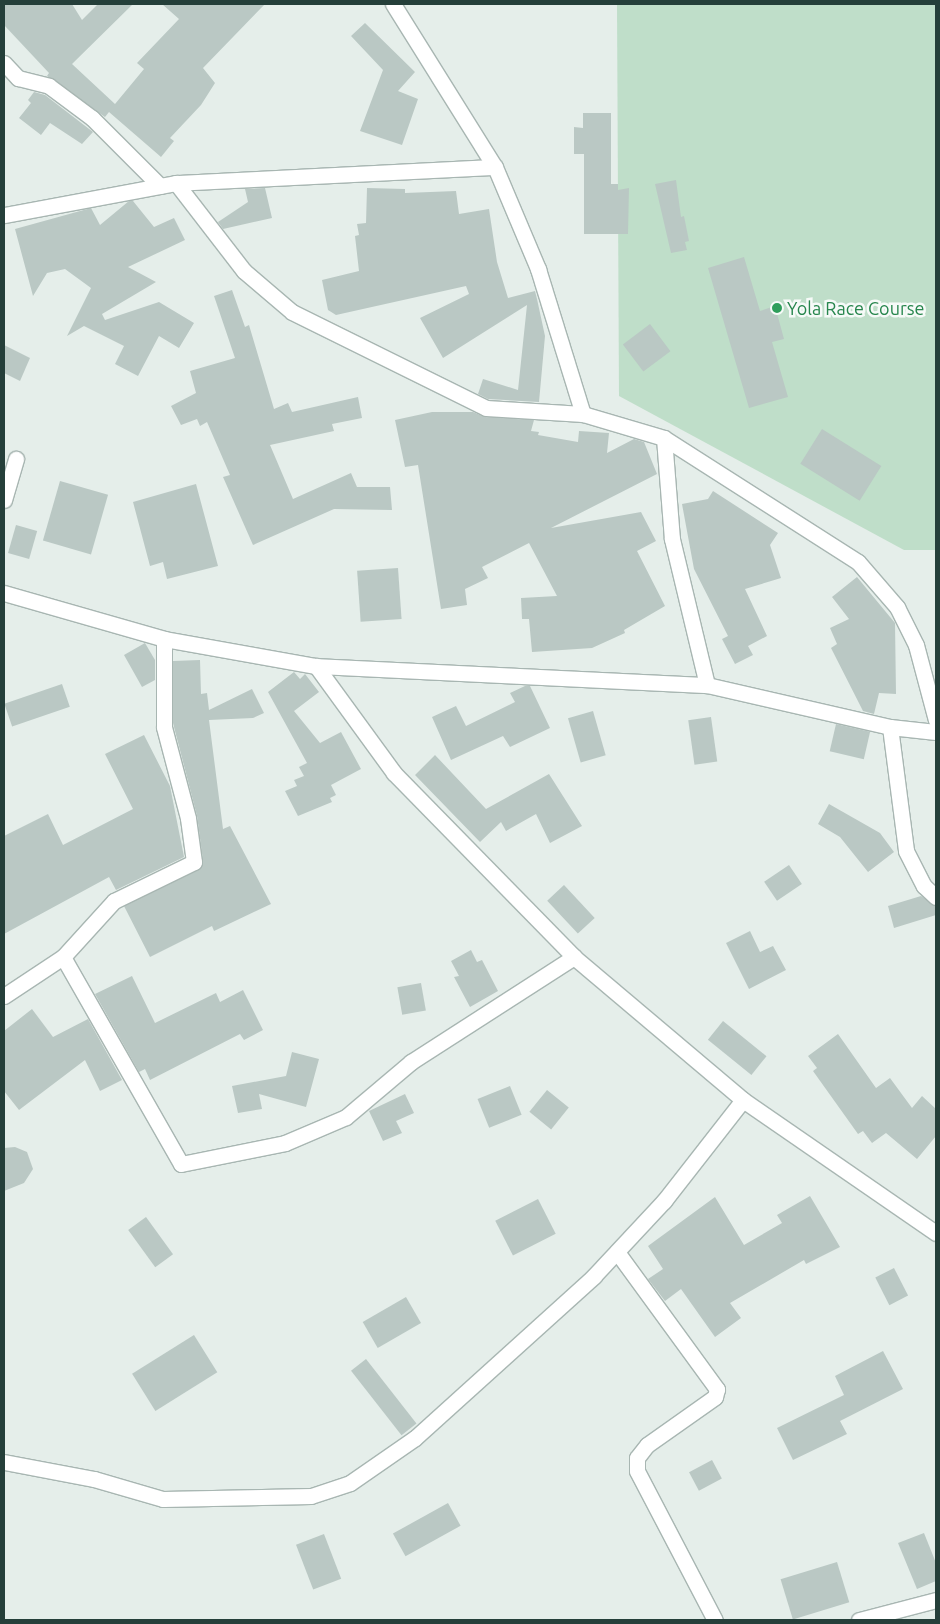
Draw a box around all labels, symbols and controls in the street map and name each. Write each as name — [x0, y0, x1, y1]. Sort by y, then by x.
place label: Yola Race Course — [787, 297, 924, 319]
marker: Yola Race Course — [771, 302, 783, 314]

